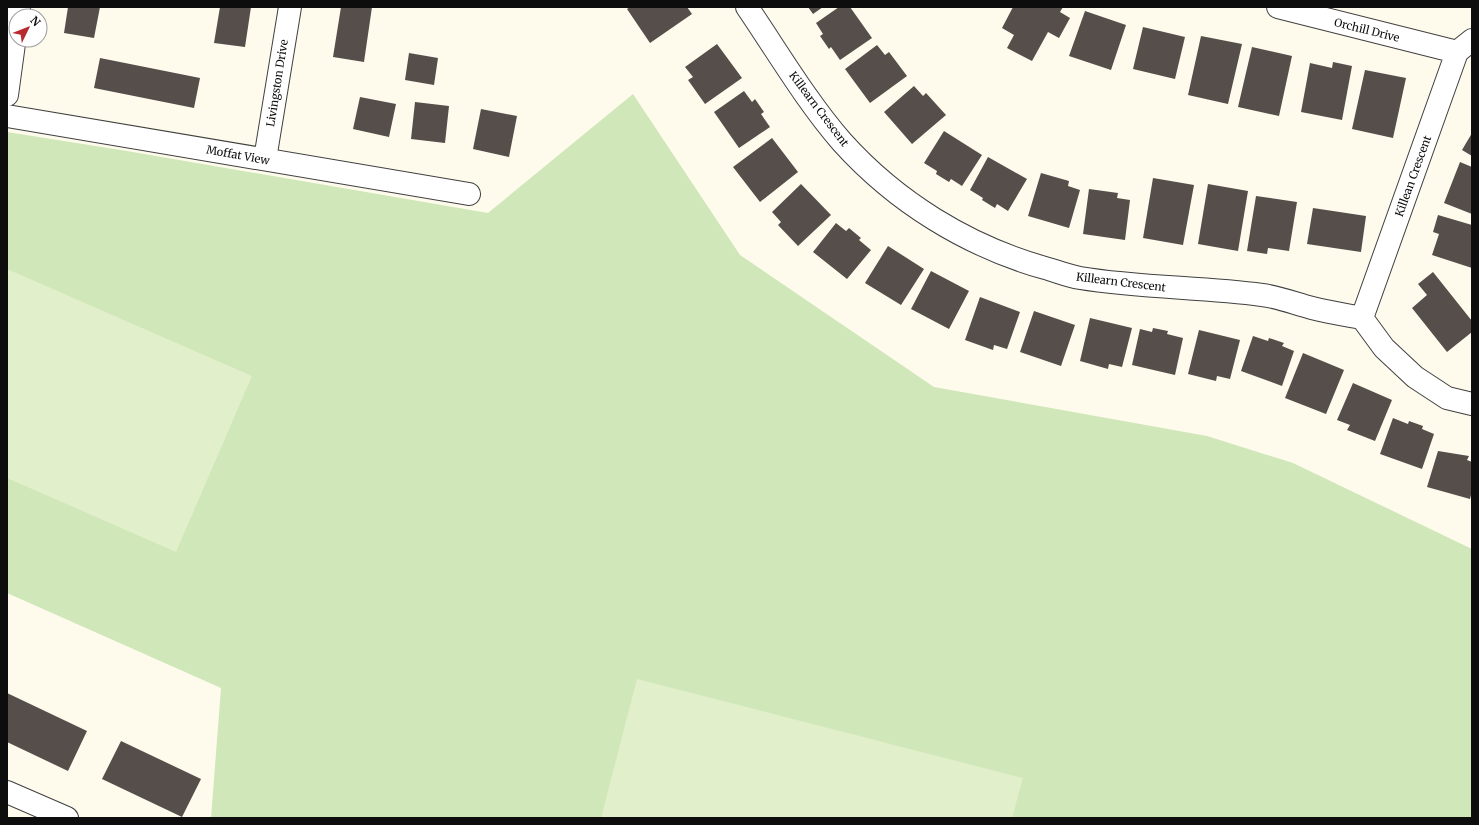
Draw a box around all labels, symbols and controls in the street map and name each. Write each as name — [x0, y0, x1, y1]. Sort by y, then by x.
north arrow — [8, 8, 48, 48]
text: N — [27, 13, 44, 29]
street label: Orchill Drive — [1333, 15, 1401, 45]
street label: Livingston Drive — [263, 38, 291, 128]
street label: Killearn Crescent — [786, 69, 852, 150]
street label: Killean Crescent — [1392, 133, 1434, 219]
street label: Moffat View — [205, 143, 272, 168]
street label: Killearn Crescent — [1075, 270, 1167, 295]

